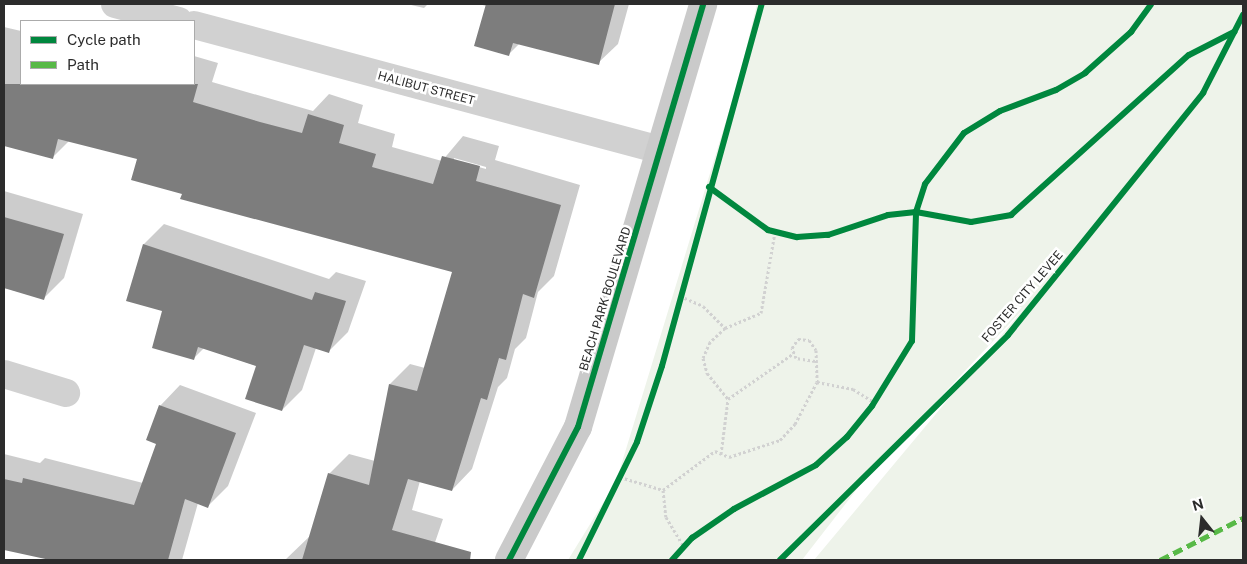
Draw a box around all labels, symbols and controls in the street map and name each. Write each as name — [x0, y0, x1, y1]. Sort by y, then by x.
legend — [20, 20, 195, 85]
text: Cycle path — [67, 31, 141, 48]
text: Path — [67, 56, 99, 73]
street label: HALIBUT STREET — [376, 69, 476, 109]
street label: BEACH PARK BOULEVARD — [577, 225, 635, 373]
street label: FOSTER CITY LEVEE — [979, 248, 1067, 346]
north arrow — [1177, 494, 1227, 544]
text: N — [1190, 495, 1205, 514]

